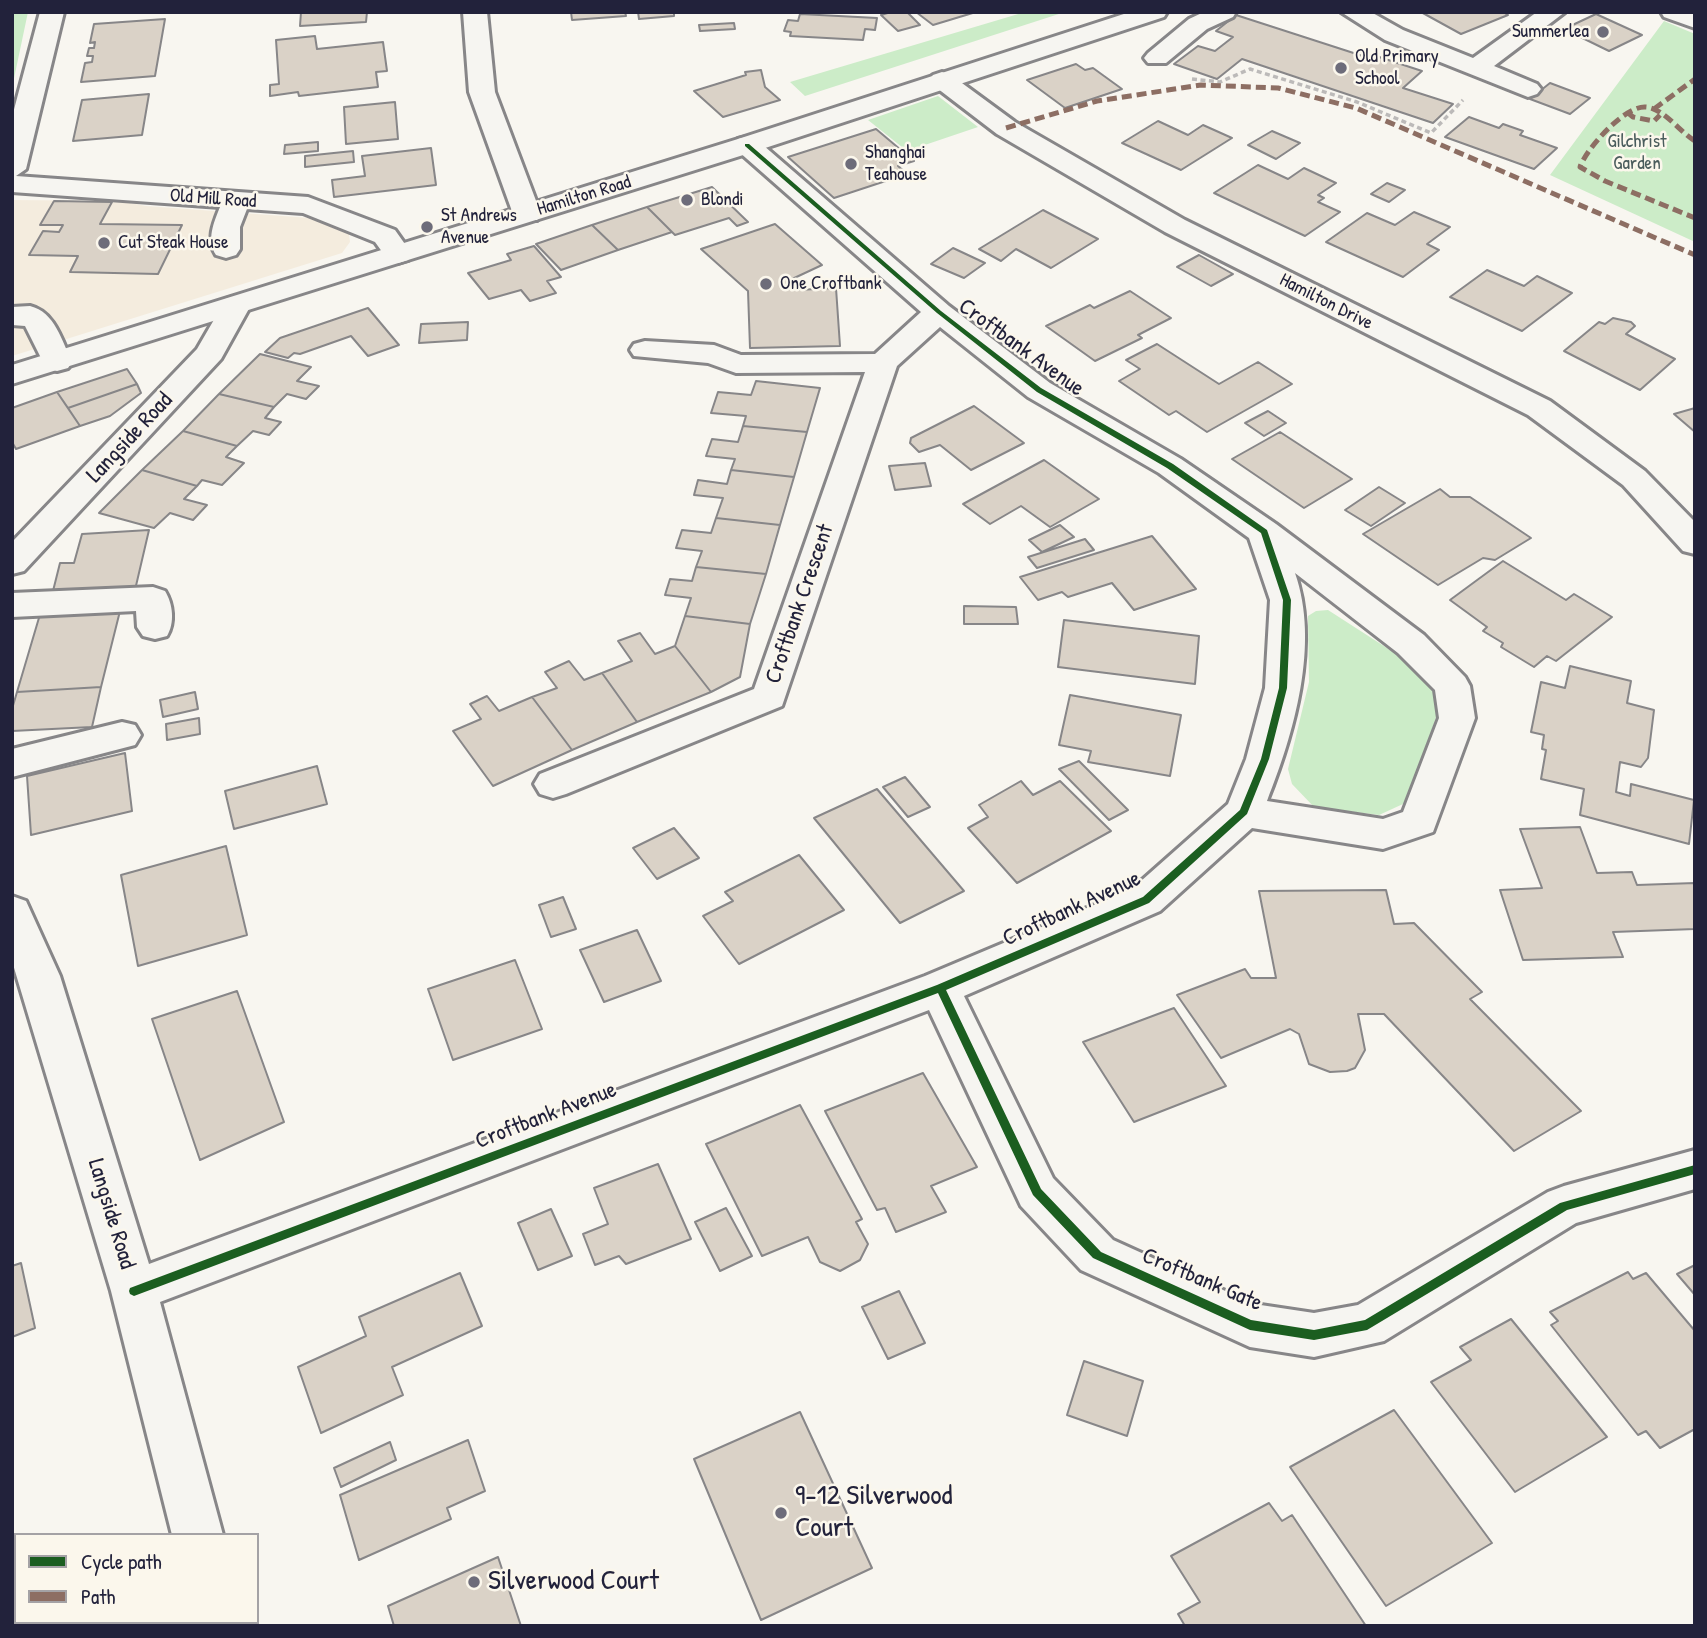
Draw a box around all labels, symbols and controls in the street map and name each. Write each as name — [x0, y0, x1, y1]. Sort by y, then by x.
place label: Summerlea — [1512, 21, 1589, 43]
marker: Summerlea — [1595, 24, 1611, 40]
place label: Old Primary School — [1355, 46, 1439, 90]
marker: Old Primary School — [1333, 60, 1349, 76]
park label: Gilchrist Garden — [1607, 131, 1667, 175]
place label: Shanghai Teahouse — [865, 142, 927, 186]
marker: Shanghai Teahouse — [843, 156, 859, 172]
street label: Hamilton Road — [534, 171, 634, 221]
street label: Old Mill Road — [169, 185, 257, 213]
place label: Blondi — [701, 189, 744, 211]
marker: Blondi — [679, 192, 695, 208]
place label: St Andrews Avenue — [441, 205, 517, 249]
marker: St Andrews Avenue — [419, 219, 435, 235]
place label: Cut Steak House — [118, 232, 228, 254]
marker: Cut Steak House — [96, 235, 112, 251]
street label: Hamilton Drive — [1276, 269, 1376, 335]
place label: One Croftbank — [780, 273, 882, 295]
marker: One Croftbank — [758, 276, 774, 292]
street label: Croftbank Avenue — [953, 293, 1089, 403]
street label: Langside Road — [81, 387, 179, 489]
street label: Croftbank Crescent — [760, 521, 840, 687]
street label: Croftbank Avenue — [999, 865, 1145, 953]
street label: Croftbank Avenue — [472, 1076, 620, 1156]
street label: Langside Road — [81, 1156, 141, 1272]
street label: Croftbank Gate — [1138, 1242, 1266, 1318]
place label: 9-12 Silverwood Court — [795, 1480, 952, 1546]
marker: 9-12 Silverwood Court — [773, 1505, 789, 1521]
legend — [14, 1533, 259, 1624]
text: Cycle path — [81, 1547, 162, 1576]
place label: Silverwood Court — [488, 1565, 659, 1599]
marker: Silverwood Court — [466, 1574, 482, 1590]
text: Path — [81, 1582, 115, 1611]

